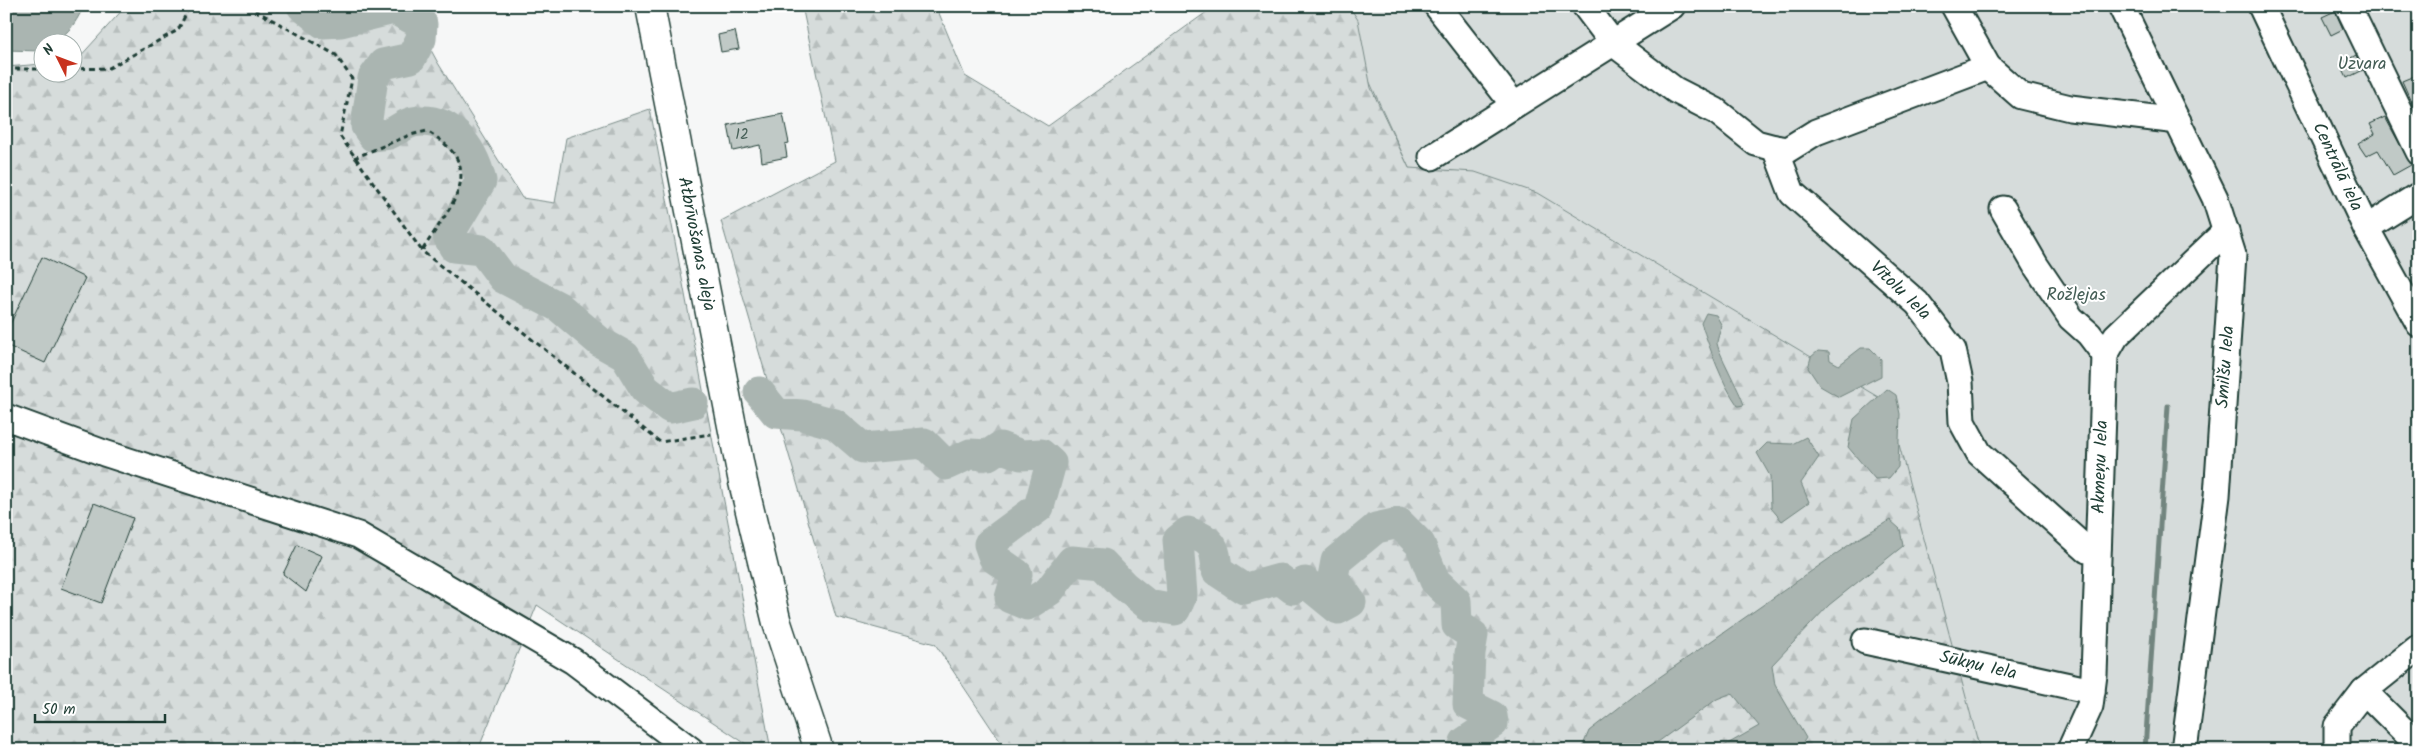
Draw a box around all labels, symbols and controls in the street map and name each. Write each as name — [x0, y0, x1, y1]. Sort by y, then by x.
north arrow — [32, 32, 82, 82]
text: N — [38, 39, 60, 61]
park label: Uzvara — [2337, 50, 2387, 79]
street label: Centrālā iela — [2304, 118, 2370, 216]
house number: 12 — [735, 123, 749, 147]
street label: Atbrīvošanas aleja — [669, 174, 723, 314]
street label: Vītolu Iela — [1863, 254, 1937, 328]
park label: Rožlejas — [2046, 281, 2106, 310]
street label: Smilšu Iela — [2209, 325, 2243, 409]
street label: Akmeņu Iela — [2085, 420, 2117, 514]
street label: Sūkņu Iela — [1936, 643, 2020, 689]
scale bar — [35, 691, 165, 723]
text: 50 m — [42, 698, 76, 722]

